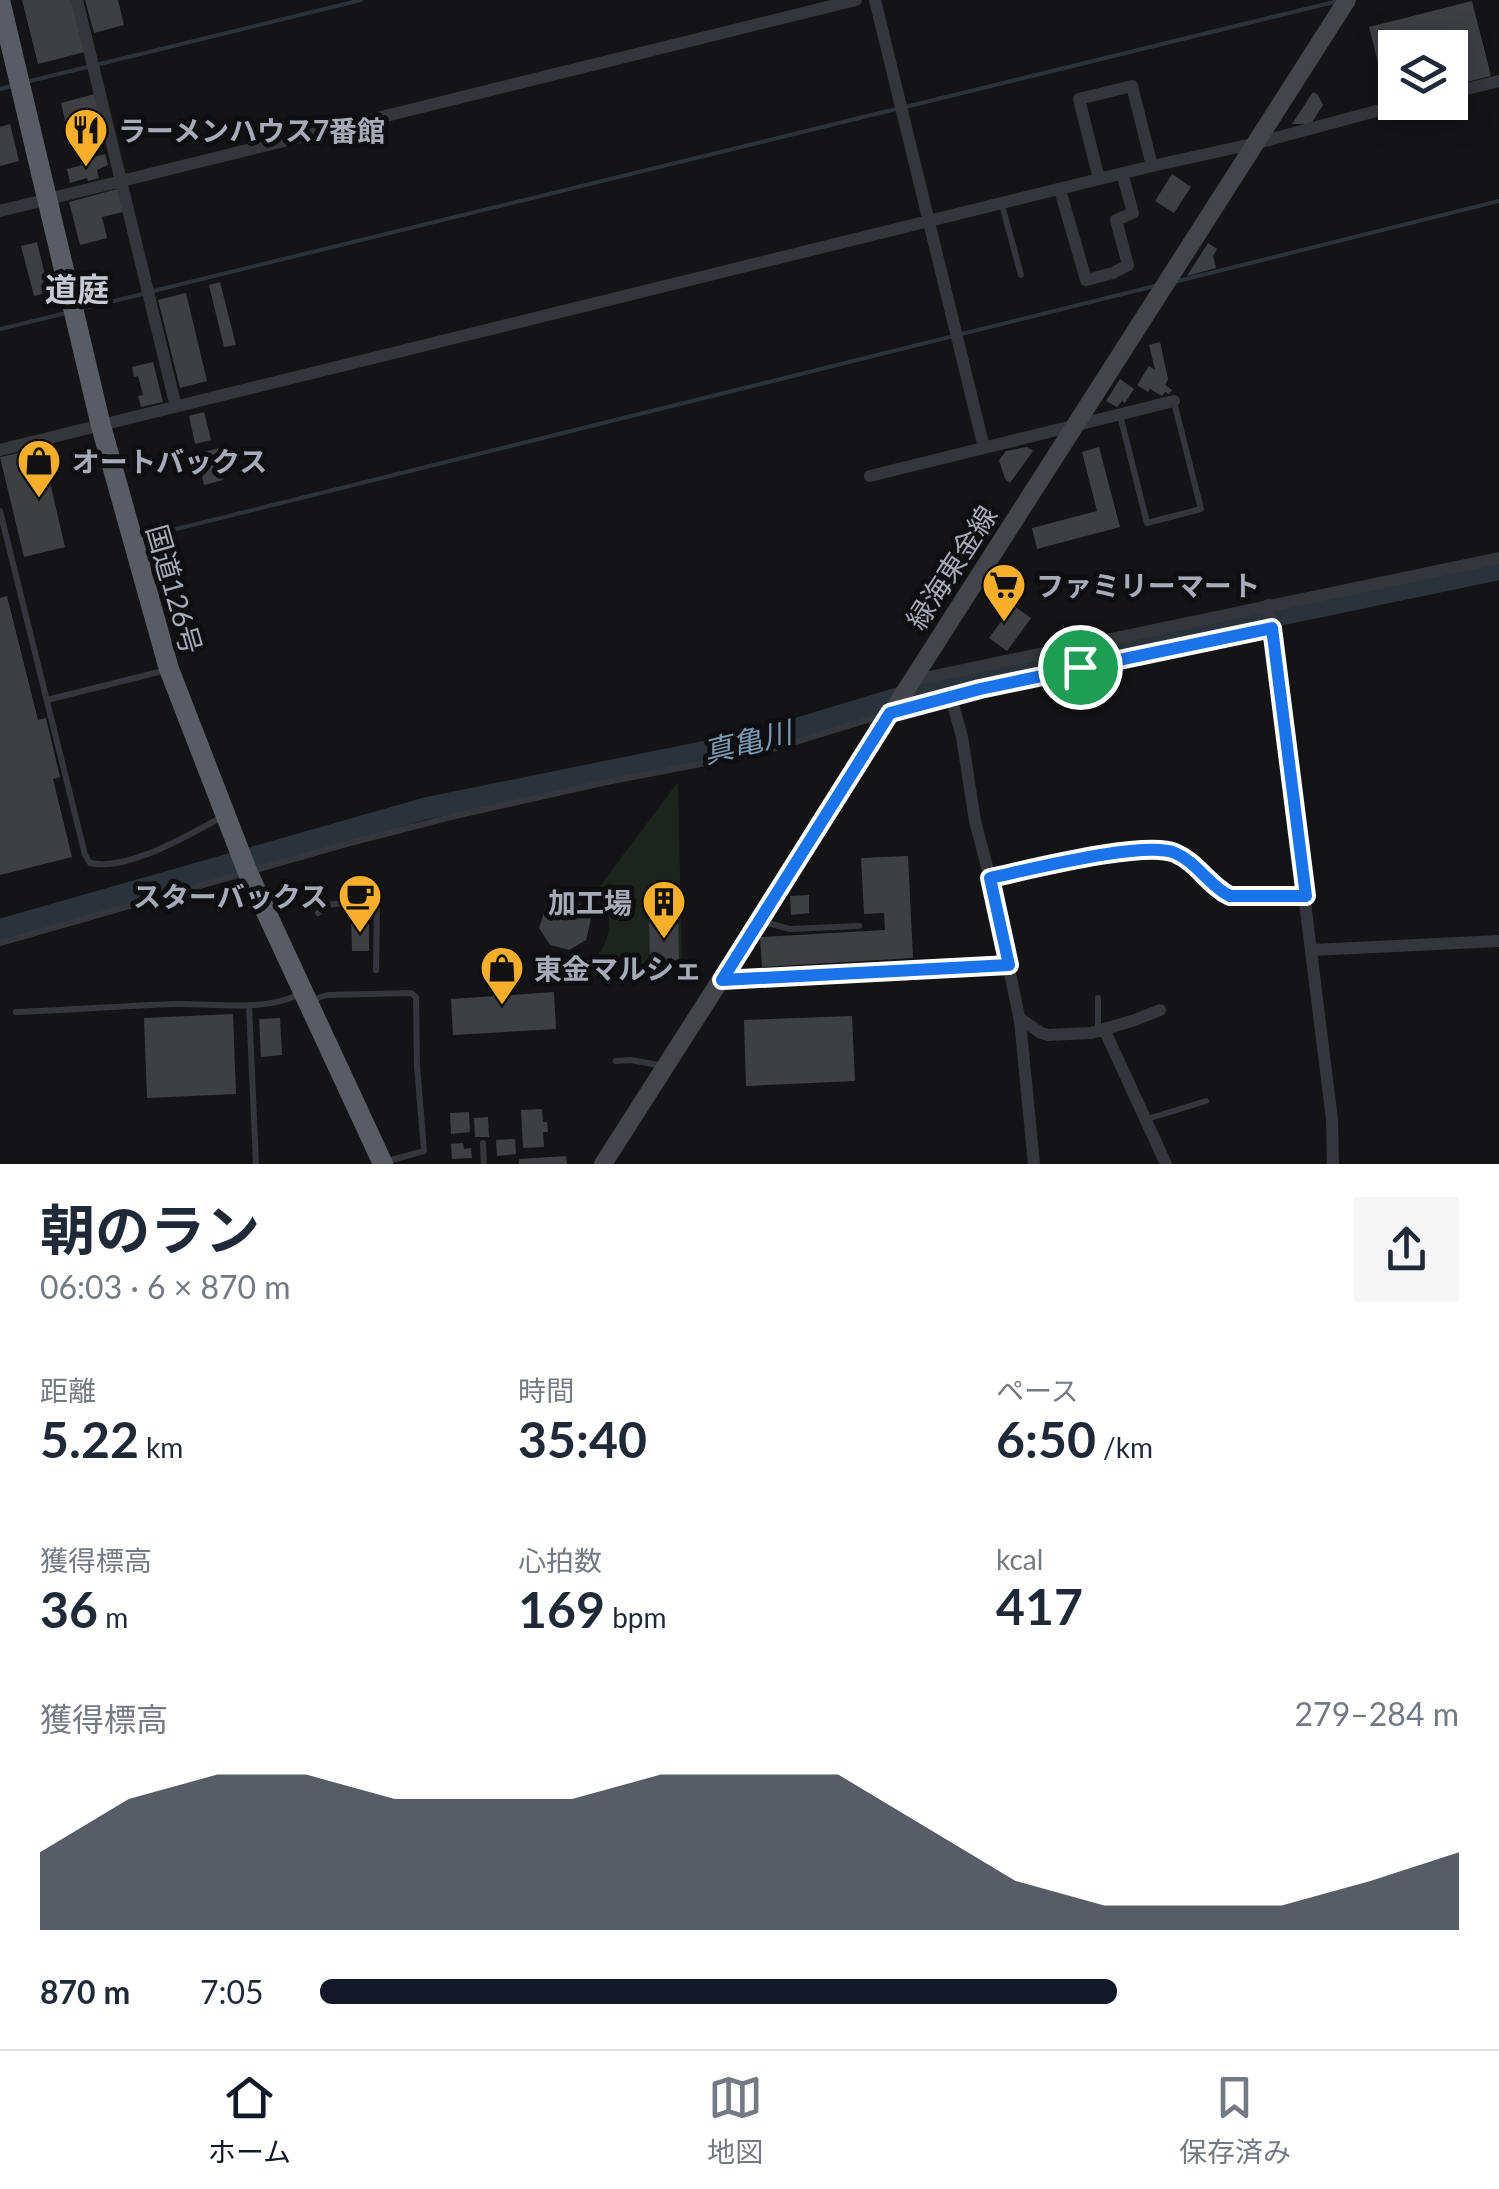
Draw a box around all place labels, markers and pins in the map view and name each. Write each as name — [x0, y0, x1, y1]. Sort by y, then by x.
restaurant icon: ラーメンハウス7番館 — [63, 107, 109, 168]
place label: ラーメンハウス7番館 — [118, 113, 385, 147]
shop icon: オートバックス — [16, 438, 62, 499]
place label: オートバックス — [72, 444, 267, 478]
supermarket icon: ファミリーマート — [981, 562, 1027, 623]
place label: ファミリーマート — [1036, 568, 1260, 602]
pin — [1038, 625, 1123, 710]
cafe icon: スターバックス — [337, 873, 383, 934]
place label: スターバックス — [133, 879, 328, 913]
building icon: 加工場 — [641, 879, 687, 940]
place label: 加工場 — [548, 885, 632, 919]
shop icon: 東金マルシェ — [479, 945, 525, 1006]
place label: 東金マルシェ — [534, 951, 702, 985]

